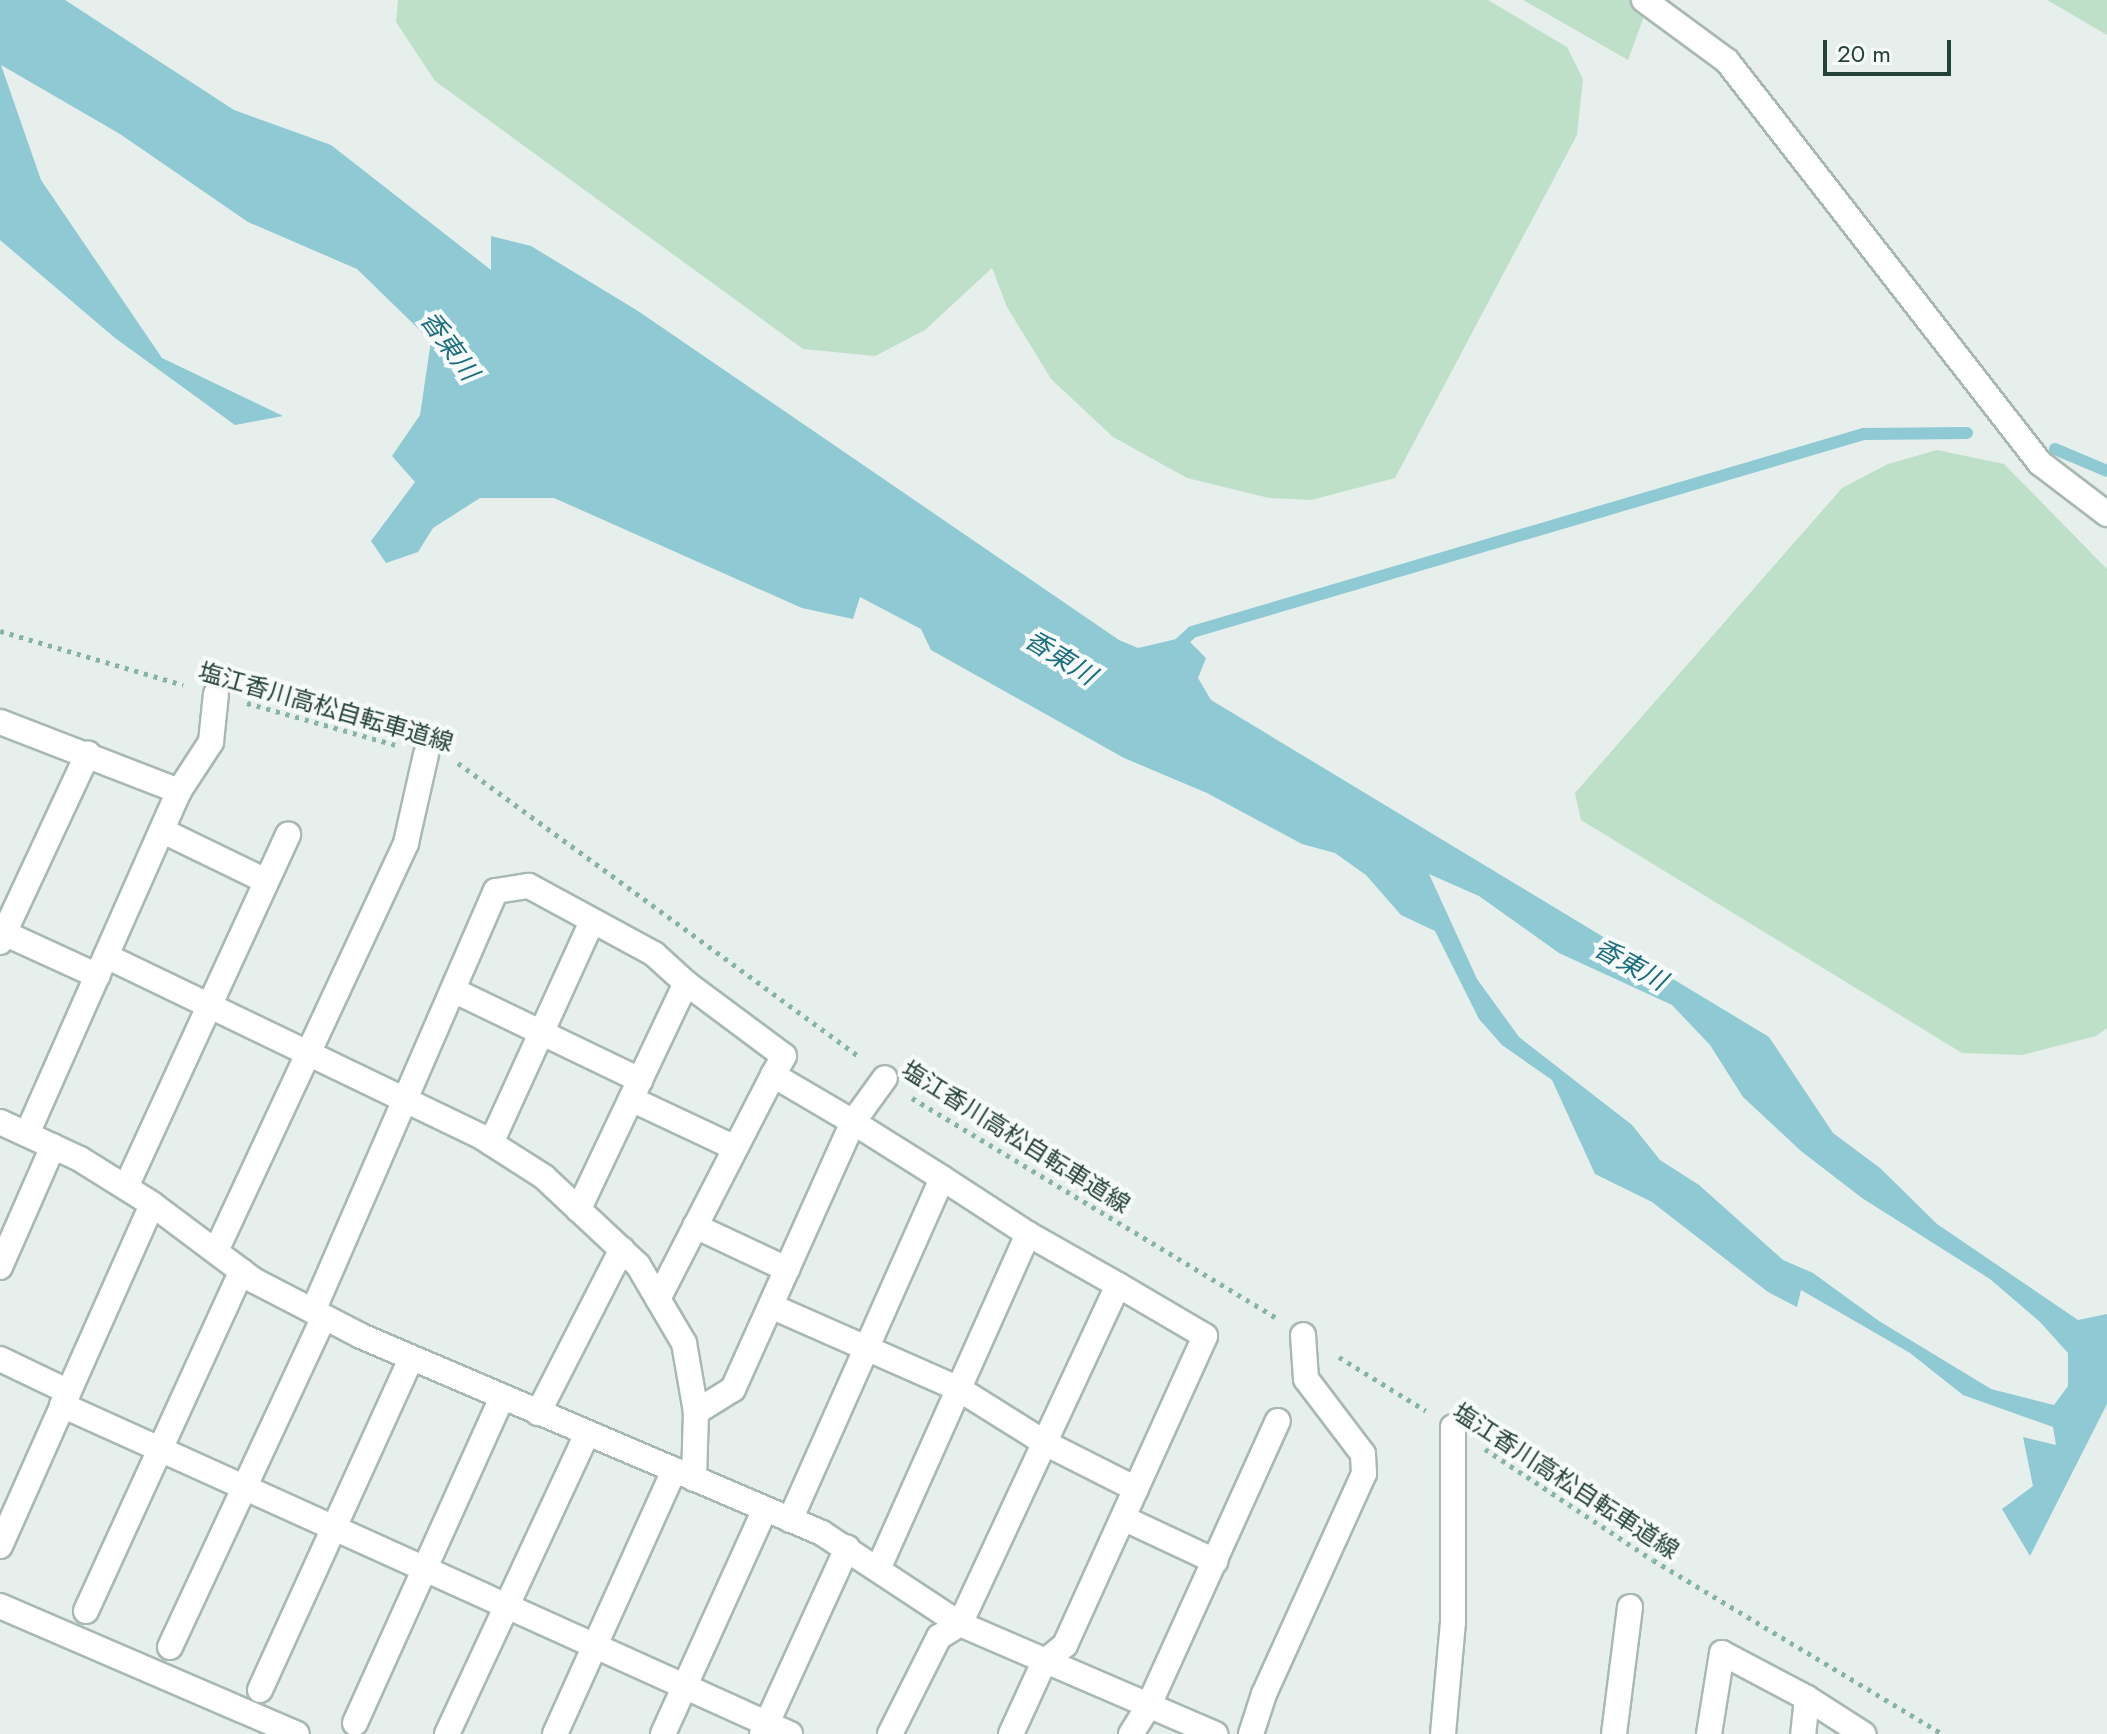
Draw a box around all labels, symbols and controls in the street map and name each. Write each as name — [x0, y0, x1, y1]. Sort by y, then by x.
scale bar — [1827, 24, 1955, 74]
text: 20 m — [1837, 36, 1891, 71]
water label: 香東川 — [413, 305, 485, 387]
water label: 香東川 — [1019, 624, 1101, 692]
street label: 塩江香川高松自転車道線 — [195, 657, 457, 757]
water label: 香東川 — [1588, 932, 1672, 998]
street label: 塩江香川高松自転車道線 — [896, 1055, 1136, 1219]
street label: 塩江香川高松自転車道線 — [1447, 1397, 1685, 1565]

